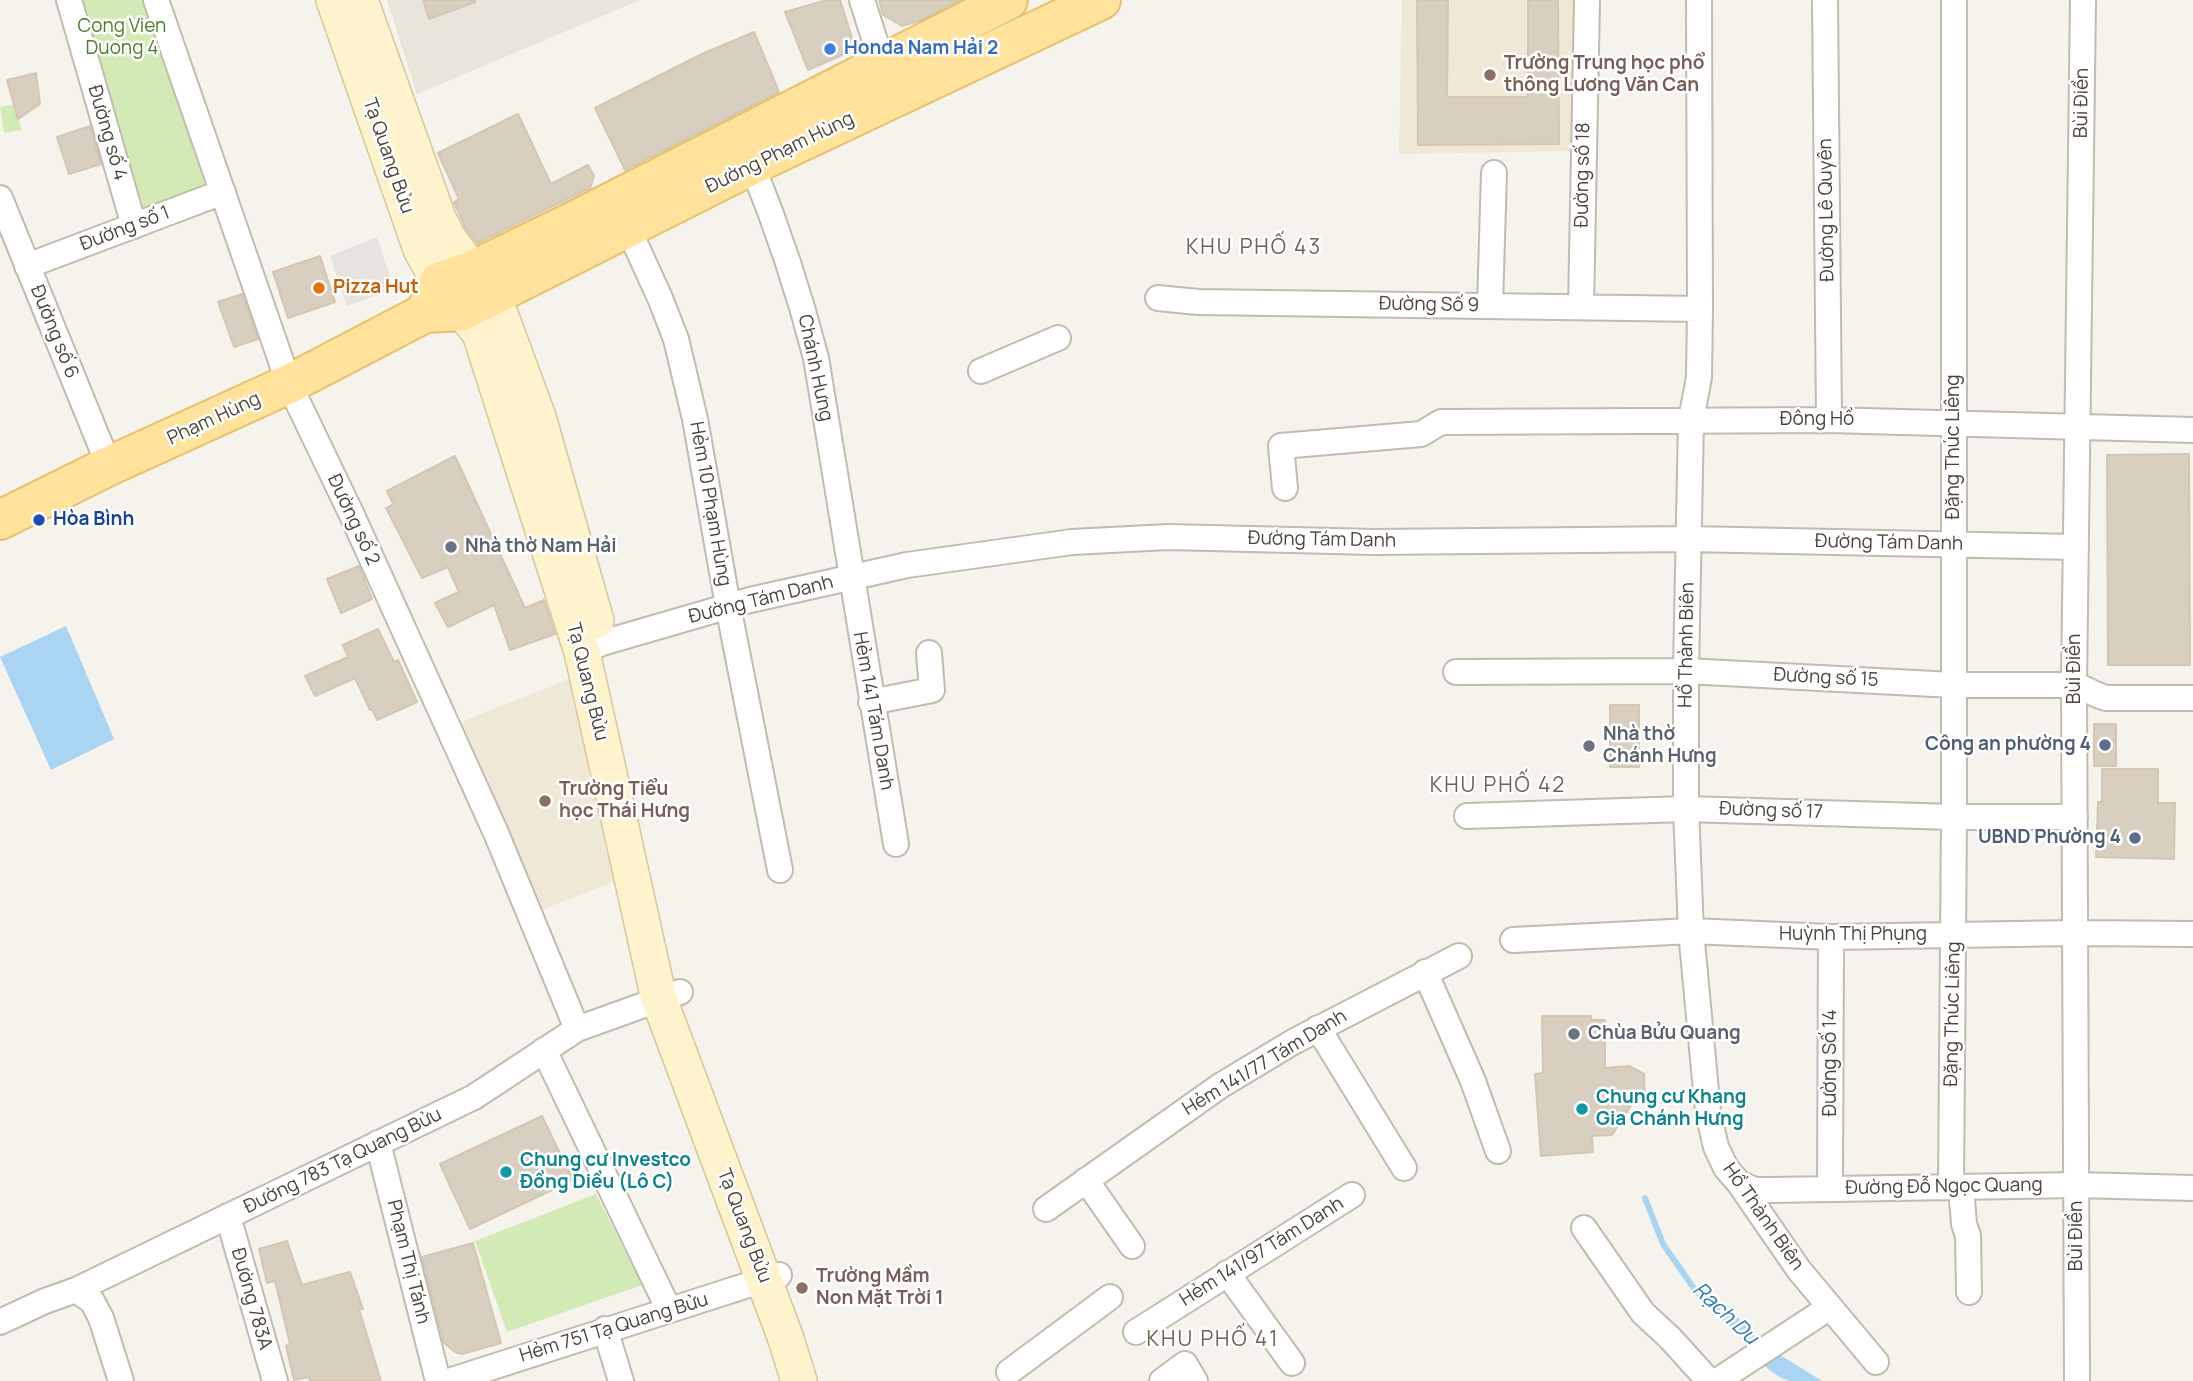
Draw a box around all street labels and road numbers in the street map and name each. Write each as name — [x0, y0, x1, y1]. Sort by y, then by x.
street label: Bùi Điền — [2070, 68, 2094, 138]
street label: Đường số 4 — [83, 83, 131, 183]
street label: Tạ Quang Bửu — [358, 95, 418, 217]
street label: Đường Phạm Hùng — [702, 107, 858, 199]
street label: Đường số 18 — [1571, 122, 1595, 228]
street label: Đường Lê Quyên — [1814, 138, 1840, 282]
street label: Đường số 1 — [77, 201, 173, 257]
street label: Đường số 6 — [25, 282, 83, 382]
street label: Đường Số 9 — [1379, 293, 1479, 317]
street label: Chánh Hưng — [793, 313, 837, 423]
street label: Đặng Thúc Liêng — [1943, 374, 1965, 520]
street label: Phạm Hùng — [164, 388, 264, 450]
street label: Đông Hồ — [1780, 409, 1854, 431]
street label: Hẻm 10 Phạm Hùng — [684, 420, 736, 588]
street label: Đường số 2 — [322, 471, 384, 569]
street label: Đường Tám Danh — [1248, 527, 1396, 553]
street label: Đường Tám Danh — [1815, 530, 1963, 556]
street label: Đường Tám Danh — [686, 571, 836, 629]
street label: Hồ Thành Biên — [1675, 582, 1699, 708]
street label: Tạ Quang Bửu — [561, 621, 613, 743]
street label: Hẻm 141 Tám Danh — [848, 630, 898, 792]
street label: Bùi Điền — [2064, 634, 2086, 704]
street label: Đường số 15 — [1773, 664, 1879, 692]
street label: Đường số 17 — [1719, 798, 1823, 824]
street label: Huỳnh Thị Phụng — [1779, 924, 1927, 946]
street label: Đặng Thúc Liêng — [1940, 941, 1966, 1087]
street label: Hẻm 141/77 Tám Danh — [1179, 1005, 1351, 1121]
street label: Đường Số 14 — [1820, 1009, 1842, 1117]
street label: Đường 783 Tạ Quang Bửu — [240, 1103, 446, 1219]
street label: Hồ Thành Biên — [1718, 1159, 1808, 1275]
street label: Tạ Quang Bửu — [712, 1166, 776, 1286]
street label: Đường Đỗ Ngọc Quang — [1845, 1174, 2043, 1200]
street label: Hẻm 141/97 Tám Danh — [1176, 1192, 1348, 1312]
street label: Phạm Thị Tánh — [382, 1198, 434, 1326]
street label: Bùi Điền — [2066, 1201, 2088, 1271]
street label: Đường 783A — [226, 1245, 276, 1353]
street label: Hẻm 751 Tạ Quang Bửu — [517, 1288, 711, 1368]

